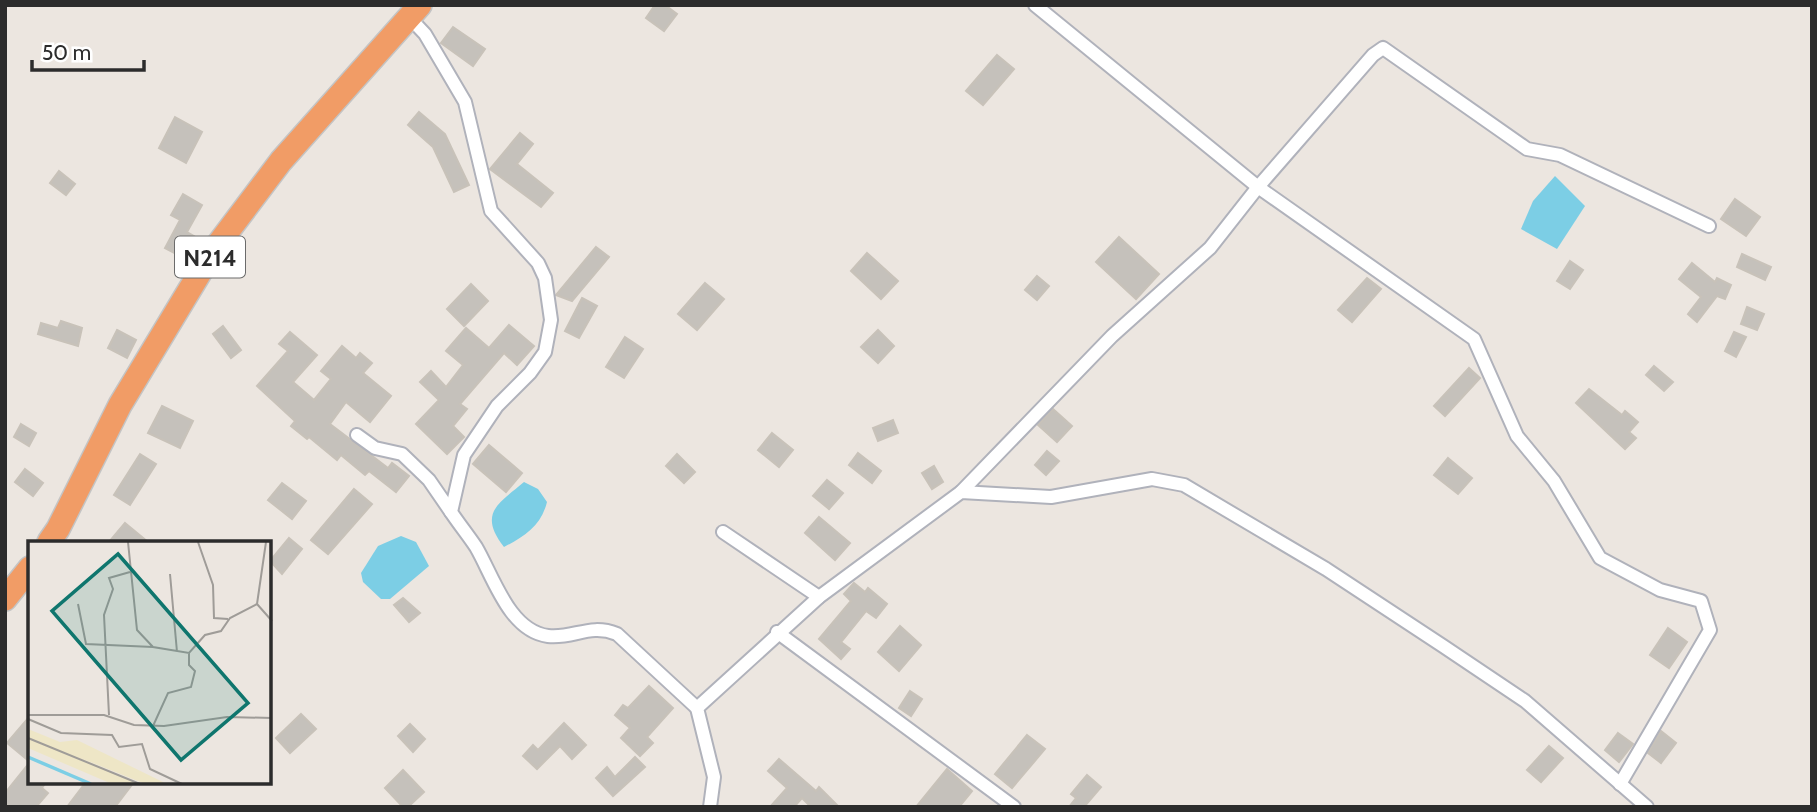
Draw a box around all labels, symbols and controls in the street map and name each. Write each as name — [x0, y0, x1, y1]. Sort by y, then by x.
scale bar — [32, 28, 144, 72]
text: 50 m — [42, 40, 91, 65]
road number: N214 — [175, 236, 245, 278]
inset map — [28, 541, 271, 784]

